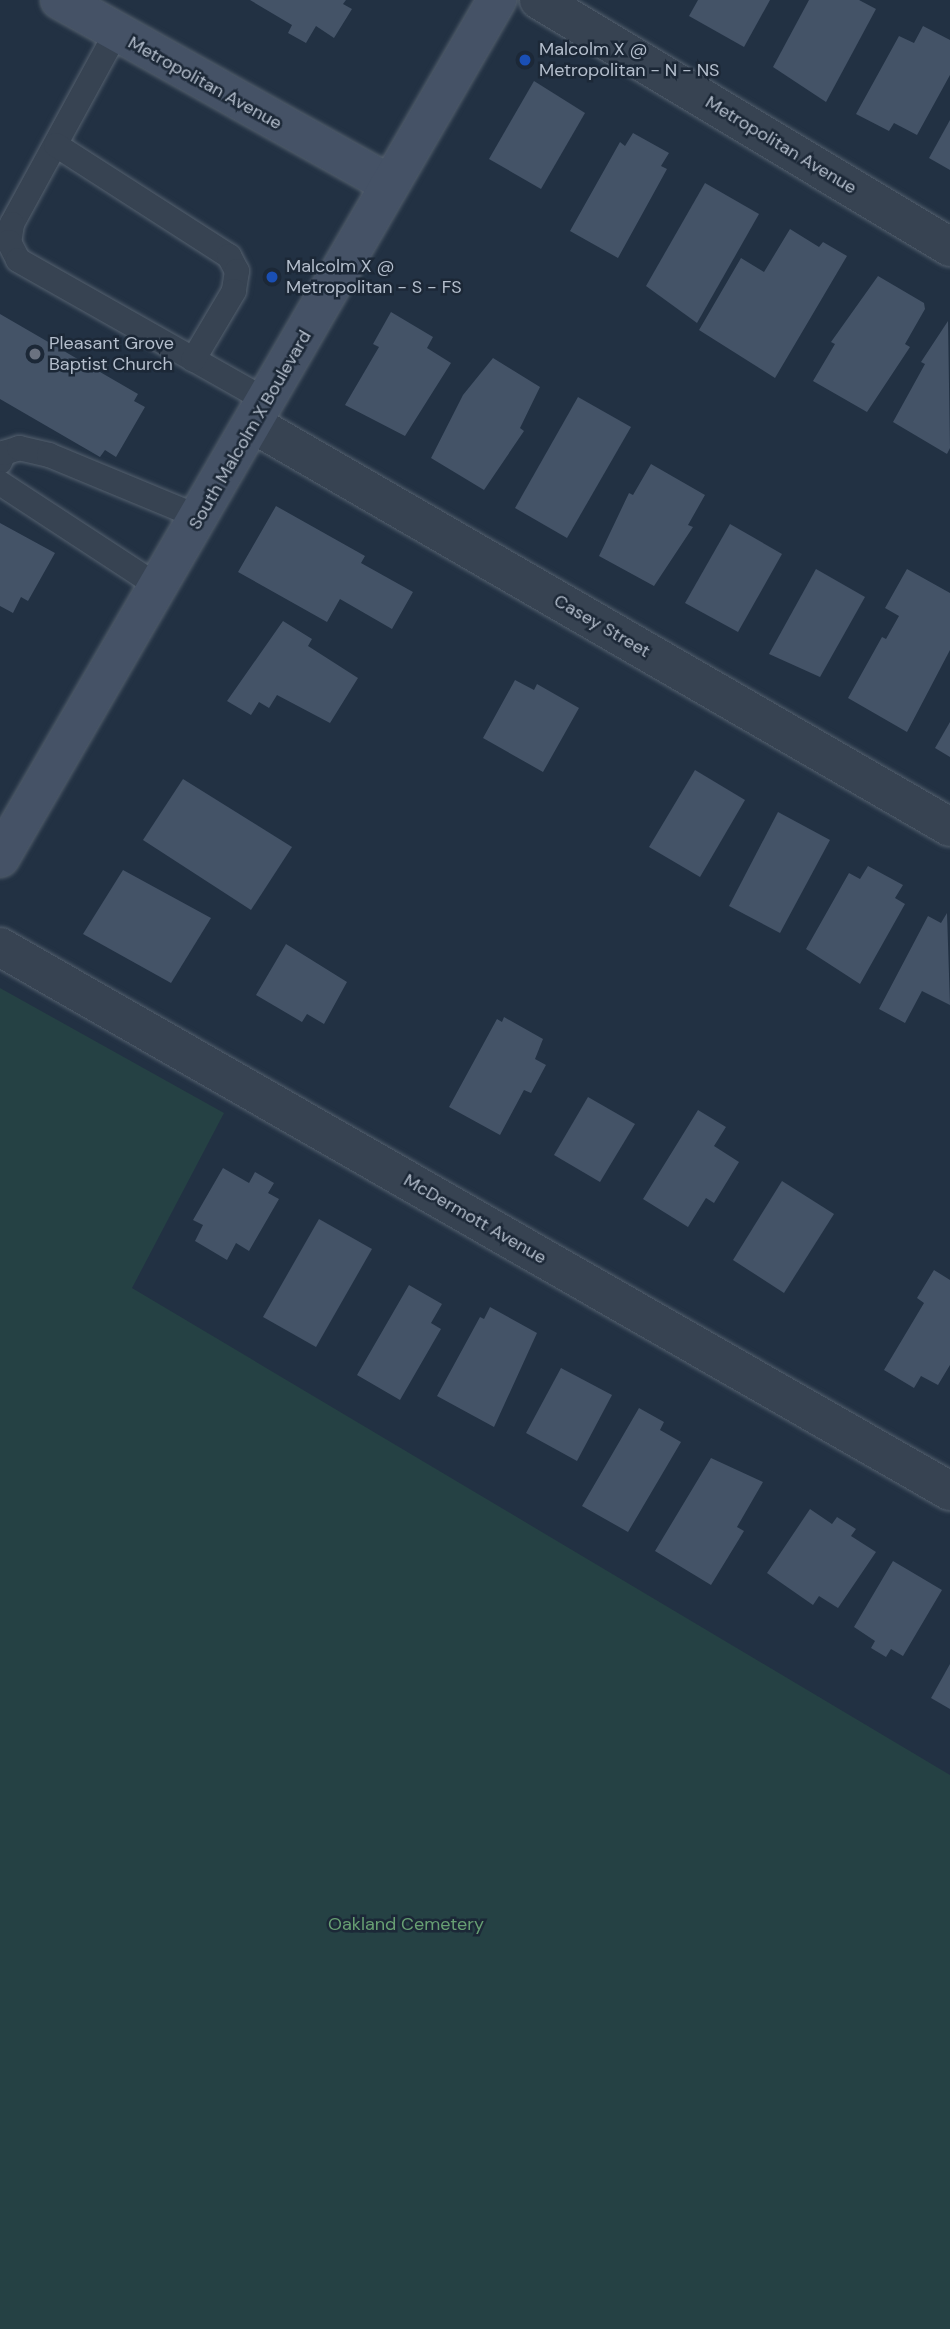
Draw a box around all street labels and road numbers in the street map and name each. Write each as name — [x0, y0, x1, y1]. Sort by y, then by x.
street label: Metropolitan Avenue — [124, 32, 286, 134]
street label: Metropolitan Avenue — [702, 91, 860, 199]
street label: South Malcolm X Boulevard — [184, 327, 316, 533]
street label: Casey Street — [550, 590, 654, 662]
street label: McDermott Avenue — [400, 1169, 550, 1269]

